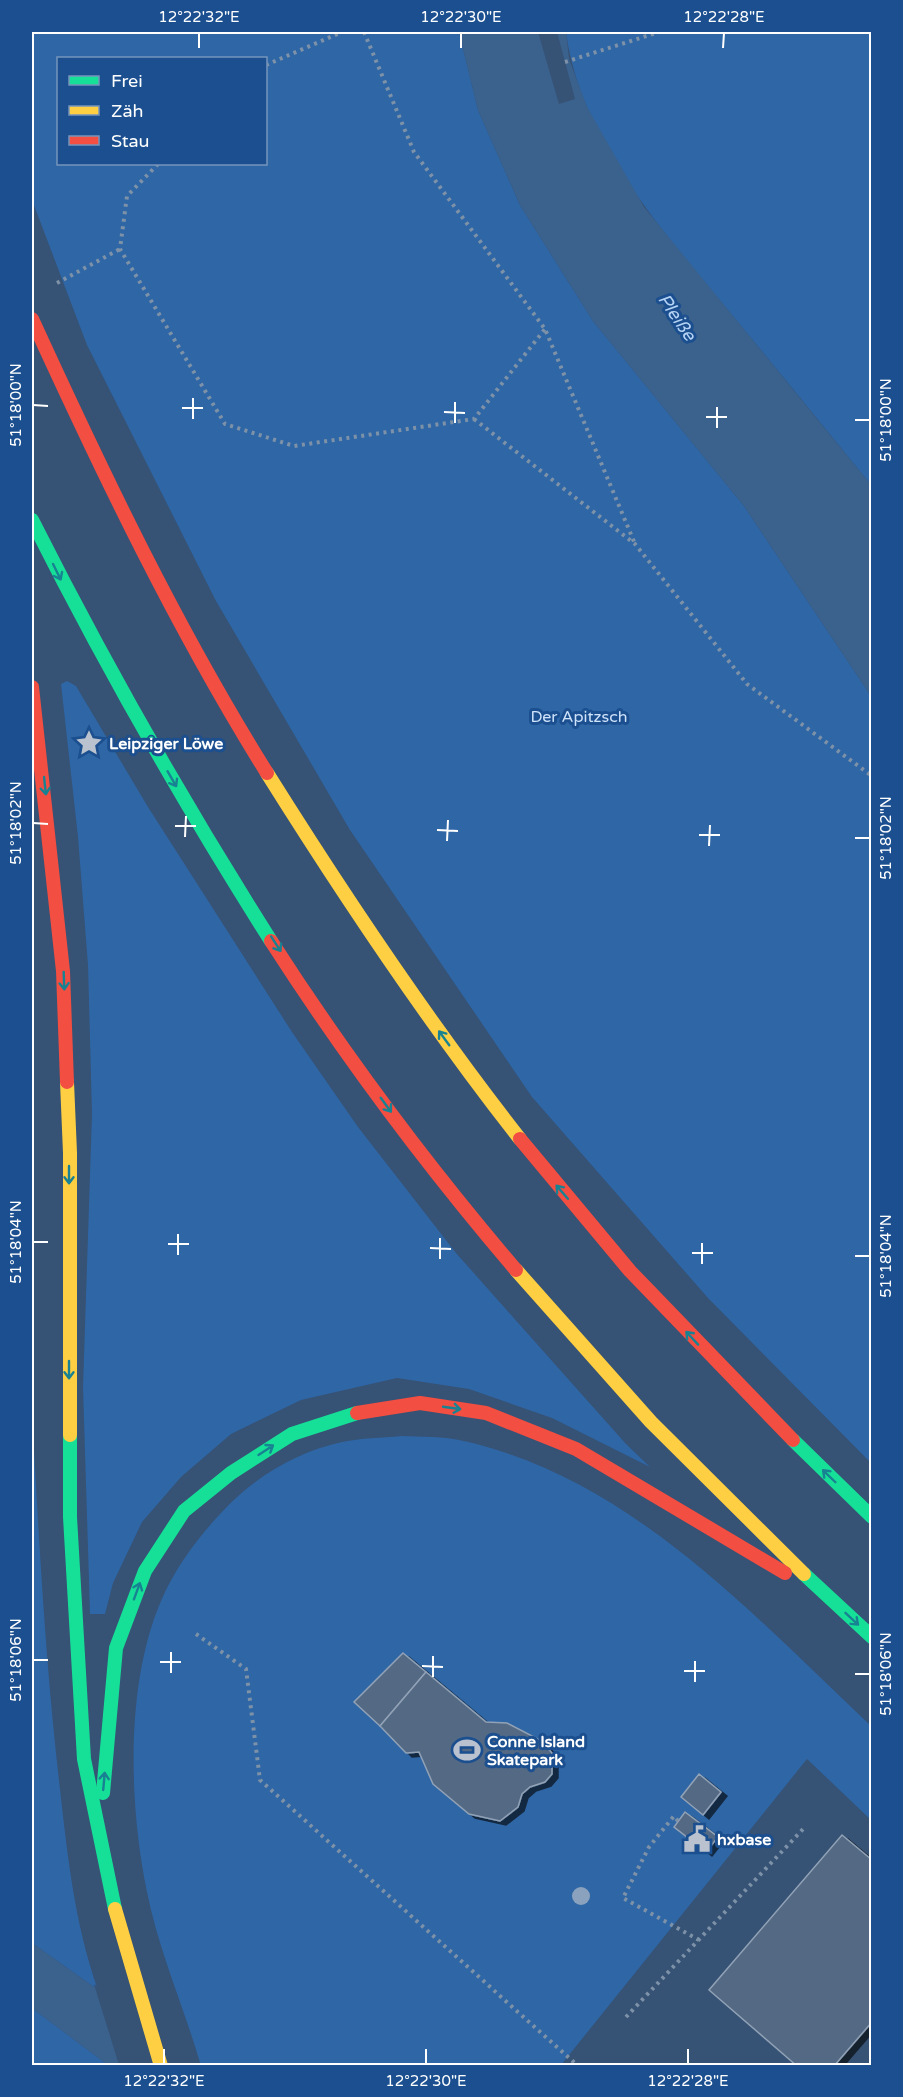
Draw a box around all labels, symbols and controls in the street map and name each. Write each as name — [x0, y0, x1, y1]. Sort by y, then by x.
text: 12°22'32"E — [158, 8, 240, 26]
text: 12°22'30"E — [420, 8, 502, 26]
text: 12°22'28"E — [683, 8, 765, 26]
legend — [57, 57, 267, 165]
text: Frei — [111, 70, 143, 92]
text: Zäh — [111, 100, 144, 122]
text: Stau — [111, 130, 150, 152]
water label: Pleiße — [653, 289, 701, 345]
text: 51°18'00"N — [7, 363, 25, 447]
text: 51°18'00"N — [877, 378, 895, 462]
one-way arrow — [52, 563, 63, 581]
park label: Der Apitzsch — [530, 707, 628, 727]
place icon: Leipziger Löwe — [74, 728, 104, 758]
place label: Leipziger Löwe — [109, 734, 223, 754]
one-way arrow — [167, 770, 178, 788]
one-way arrow — [39, 776, 50, 796]
text: 51°18'02"N — [7, 781, 25, 865]
text: 51°18'02"N — [877, 796, 895, 880]
one-way arrow — [269, 936, 282, 953]
one-way arrow — [58, 970, 69, 990]
one-way arrow — [438, 1030, 450, 1046]
one-way arrow — [379, 1097, 392, 1113]
one-way arrow — [64, 1165, 75, 1185]
one-way arrow — [555, 1185, 569, 1200]
text: 51°18'04"N — [7, 1200, 25, 1284]
text: 51°18'04"N — [877, 1214, 895, 1298]
one-way arrow — [685, 1331, 699, 1346]
one-way arrow — [63, 1360, 74, 1380]
one-way arrow — [442, 1402, 461, 1413]
one-way arrow — [257, 1444, 274, 1456]
one-way arrow — [822, 1469, 837, 1483]
one-way arrow — [133, 1582, 144, 1600]
one-way arrow — [844, 1612, 859, 1626]
text: 51°18'06"N — [7, 1618, 25, 1702]
text: 51°18'06"N — [877, 1632, 895, 1716]
place label: Conne Island Skatepark — [487, 1732, 585, 1770]
sports icon: Conne Island Skatepark — [452, 1735, 482, 1765]
one-way arrow — [99, 1772, 110, 1792]
public building icon: hxbase — [682, 1824, 712, 1854]
place label: hxbase — [717, 1830, 771, 1850]
text: 12°22'32"E — [123, 2072, 205, 2090]
text: 12°22'30"E — [385, 2072, 467, 2090]
text: 12°22'28"E — [647, 2072, 729, 2090]

